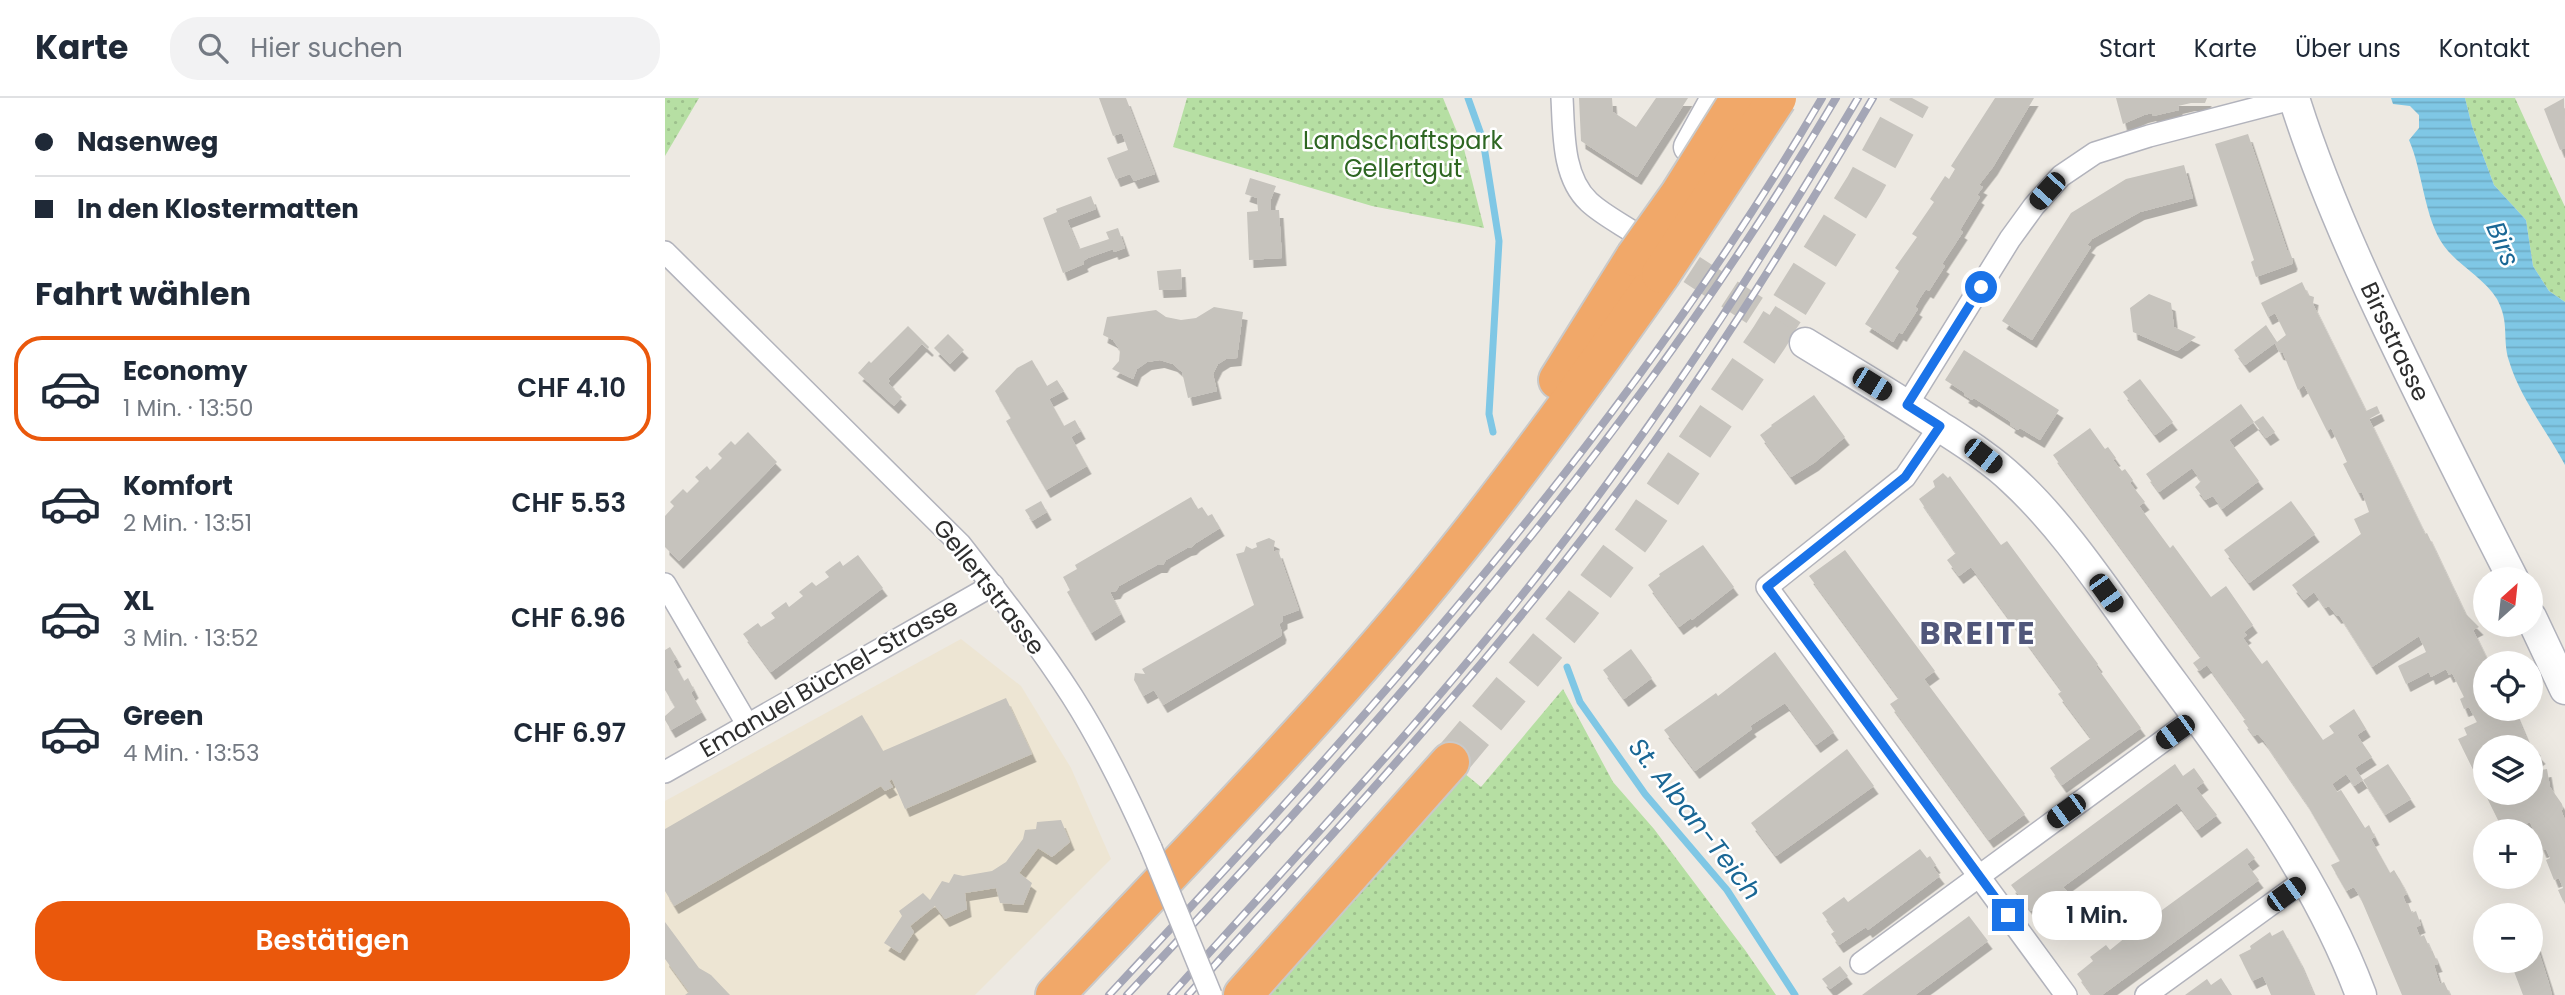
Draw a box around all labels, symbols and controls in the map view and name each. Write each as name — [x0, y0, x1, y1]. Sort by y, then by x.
search box — [170, 17, 660, 80]
text: Karte — [35, 24, 128, 71]
icon: search — [194, 29, 232, 67]
text: Hier suchen — [250, 30, 403, 66]
text: Start — [2099, 32, 2156, 65]
text: Karte — [2194, 32, 2257, 65]
text: Über uns — [2295, 32, 2401, 65]
text: Kontakt — [2439, 32, 2530, 65]
text: Nasenweg — [77, 124, 218, 160]
park label: Landschaftspark Gellertgut — [1303, 124, 1504, 185]
car — [2026, 168, 2069, 214]
text: In den Klostermatten — [77, 191, 359, 227]
water label: Birs — [2478, 216, 2528, 272]
text: Fahrt wählen — [35, 271, 251, 316]
route start — [1965, 271, 1997, 303]
street label: Birsstrasse — [2353, 277, 2438, 407]
text: Economy — [123, 353, 247, 389]
icon: car — [39, 357, 102, 420]
car — [1849, 364, 1896, 404]
text: CHF 4.10 — [517, 370, 626, 406]
text: 1 Min. · 13:50 — [123, 392, 253, 424]
car — [1960, 435, 2007, 477]
text: Komfort — [123, 468, 233, 504]
icon: car — [39, 472, 102, 535]
text: CHF 5.53 — [512, 485, 626, 521]
text: 2 Min. · 13:51 — [123, 507, 252, 539]
street label: Gellertstrasse — [926, 512, 1053, 662]
north arrow — [2473, 567, 2543, 637]
map controls — [2473, 567, 2543, 973]
car — [2086, 570, 2127, 616]
text: XL — [123, 583, 154, 619]
icon: car — [39, 587, 102, 650]
street label: Emanuel Büchel-Strasse — [694, 590, 964, 765]
text: CHF 6.96 — [511, 600, 626, 636]
district label: BREITE — [1920, 610, 2036, 655]
text: 3 Min. · 13:52 — [123, 622, 258, 654]
button: locate — [2473, 651, 2543, 721]
text: Green — [123, 698, 204, 734]
icon: car — [39, 702, 102, 765]
car — [2152, 711, 2199, 753]
text: CHF 6.97 — [513, 715, 626, 751]
water label: St. Alban-Teich — [1620, 730, 1770, 908]
button: layers — [2473, 735, 2543, 805]
text: 4 Min. · 13:53 — [123, 737, 260, 769]
car — [2043, 790, 2090, 832]
button: + — [2473, 819, 2543, 889]
car — [2263, 873, 2310, 915]
callout: 1 Min. — [2033, 890, 2162, 940]
route end — [1992, 899, 2024, 931]
text: 1 Min. — [2066, 899, 2128, 931]
button: Bestätigen — [35, 901, 630, 981]
button: − — [2473, 903, 2543, 973]

